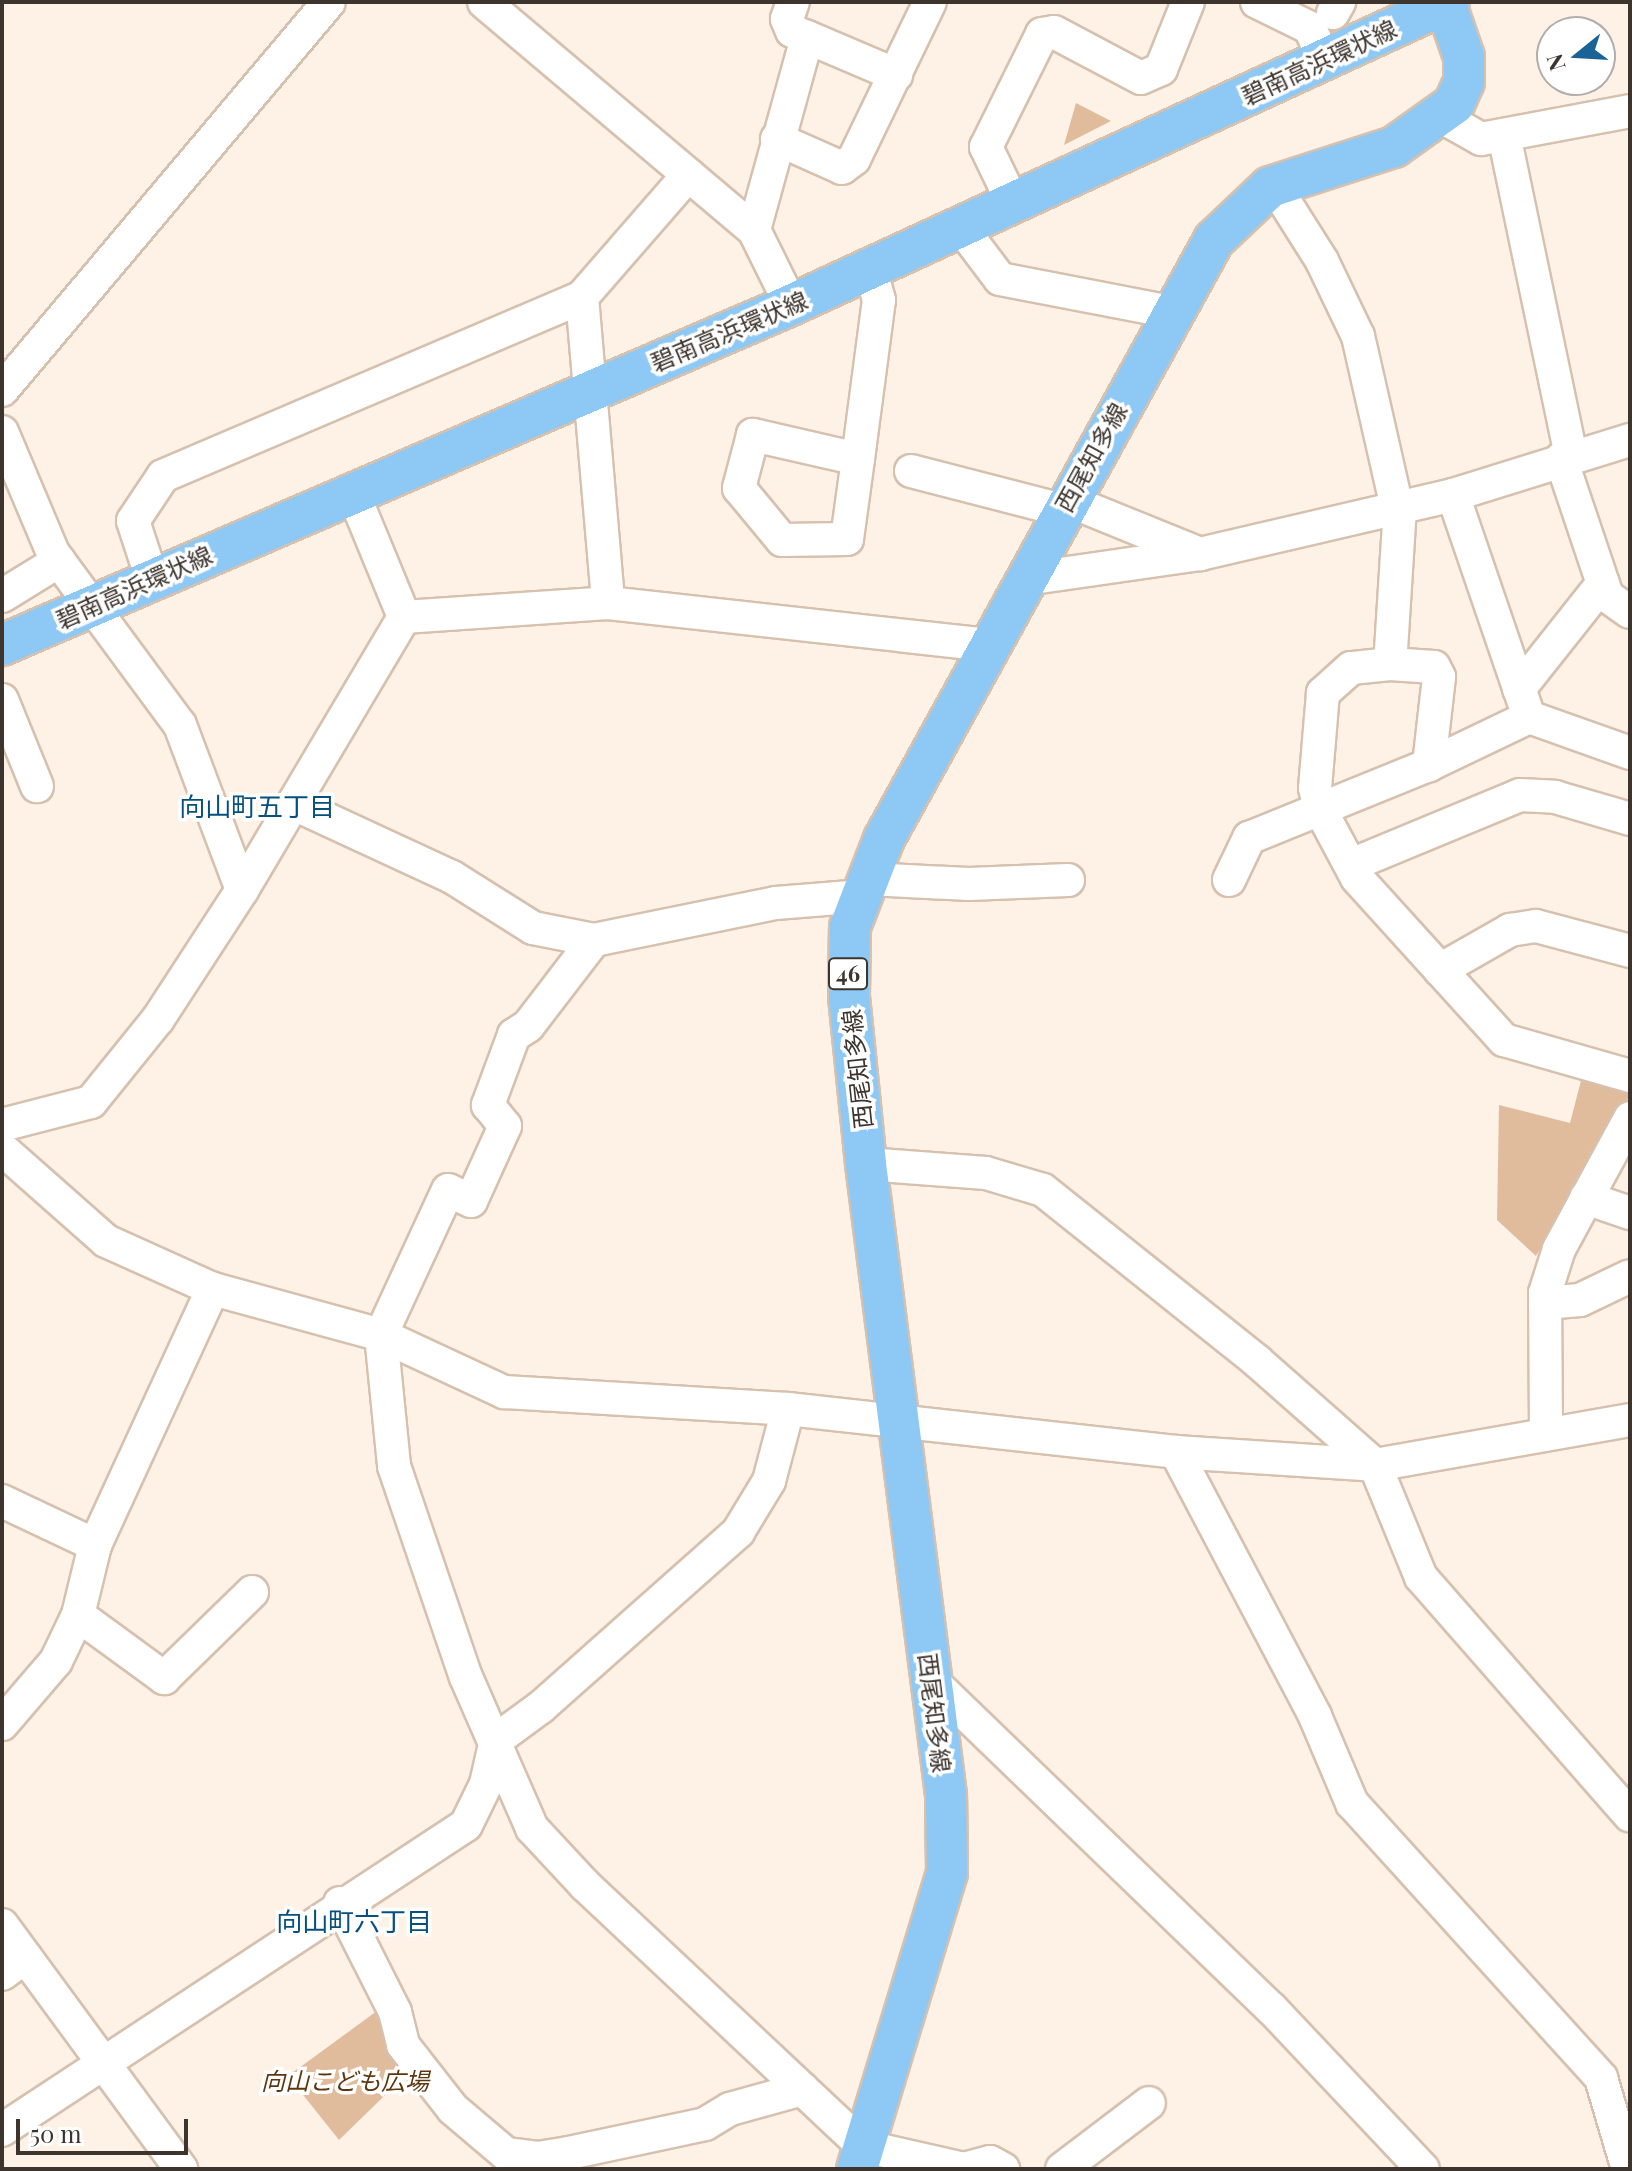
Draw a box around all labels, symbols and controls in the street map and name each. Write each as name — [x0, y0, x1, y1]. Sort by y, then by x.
street label: 碧南高浜環状線 — [1237, 13, 1401, 111]
north arrow — [1536, 16, 1616, 96]
text: N — [1538, 51, 1572, 75]
street label: 碧南高浜環状線 — [646, 285, 812, 377]
street label: 西尾知多線 — [1049, 398, 1133, 516]
street label: 碧南高浜環状線 — [51, 540, 217, 634]
district label: 向山町五丁目 — [179, 790, 335, 822]
road number: 46 — [828, 956, 868, 992]
street label: 西尾知多線 — [836, 1008, 878, 1130]
street label: 西尾知多線 — [913, 1652, 957, 1774]
district label: 向山町六丁目 — [276, 1905, 432, 1937]
park label: 向山こども広場 — [261, 2067, 429, 2095]
scale bar — [20, 2103, 192, 2153]
text: 50 m — [30, 2117, 82, 2149]

